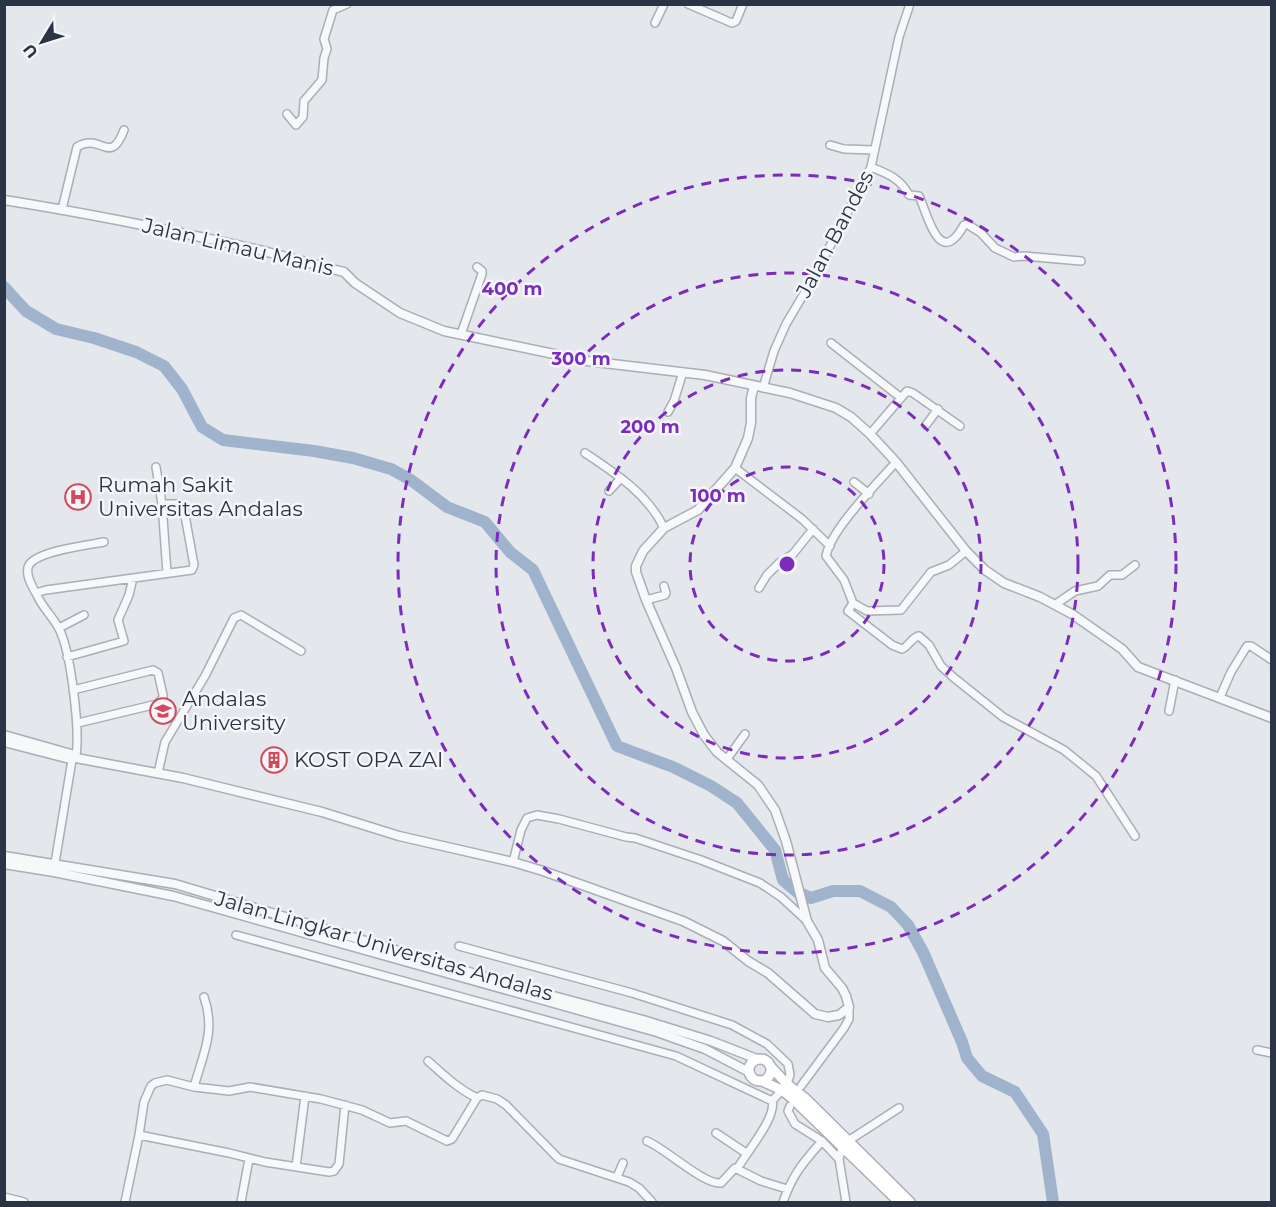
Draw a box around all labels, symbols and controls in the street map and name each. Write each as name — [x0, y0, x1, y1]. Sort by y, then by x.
north arrow — [12, 12, 72, 72]
text: U — [19, 40, 42, 62]
street label: Jalan Bandes — [790, 166, 879, 302]
street label: Jalan Limau Manis — [139, 212, 336, 281]
text: 400 m — [482, 278, 542, 300]
text: 300 m — [550, 348, 611, 370]
text: 200 m — [620, 416, 680, 438]
place label: Rumah Sakit Universitas Andalas — [98, 472, 303, 521]
hospital icon: Rumah Sakit Universitas Andalas — [63, 482, 93, 512]
text: 100 m — [690, 485, 746, 507]
centre of rings — [777, 554, 797, 574]
place label: Andalas University — [182, 686, 286, 735]
school or university icon: Andalas University — [148, 696, 178, 726]
building icon: KOST OPA ZAI — [259, 745, 289, 775]
place label: KOST OPA ZAI — [294, 747, 443, 772]
street label: Jalan Lingkar Universitas Andalas — [211, 885, 556, 1006]

